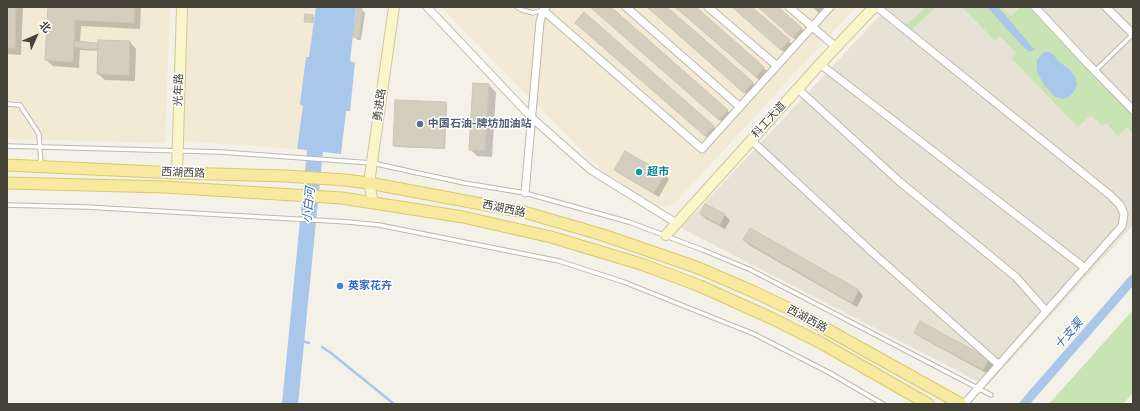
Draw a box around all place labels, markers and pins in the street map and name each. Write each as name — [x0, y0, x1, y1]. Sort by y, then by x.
place label: 中国石油-牌坊加油站 — [428, 117, 531, 131]
marker: 中国石油-牌坊加油站 — [415, 119, 425, 129]
place label: 超市 — [647, 165, 669, 179]
marker: 超市 — [634, 167, 644, 177]
place label: 英家花卉 — [348, 279, 392, 293]
marker: 英家花卉 — [335, 281, 345, 291]

